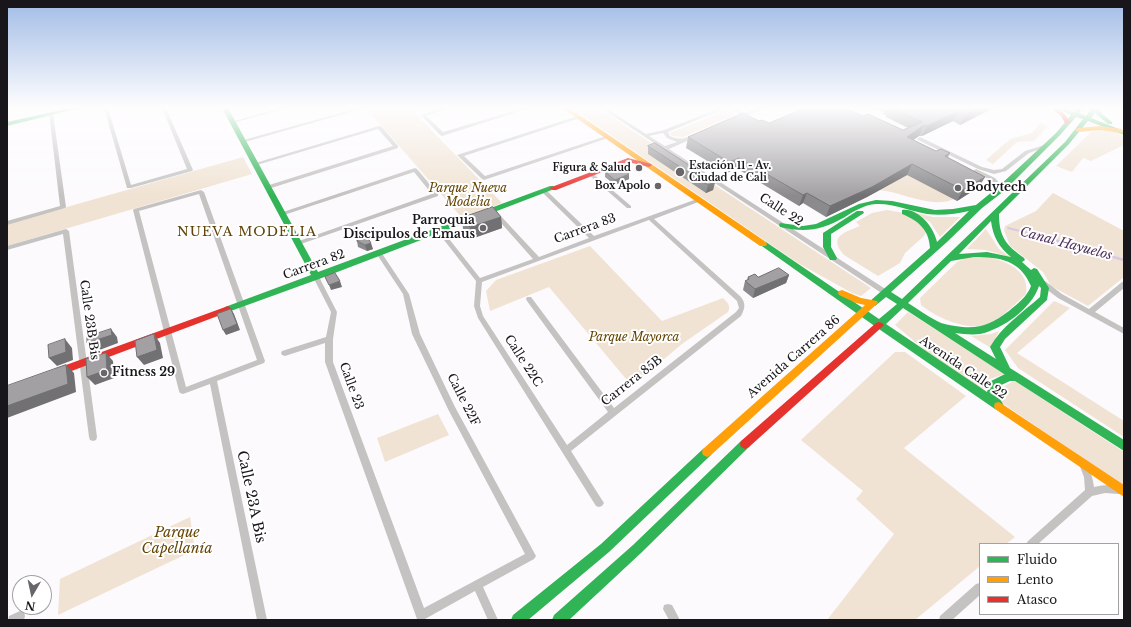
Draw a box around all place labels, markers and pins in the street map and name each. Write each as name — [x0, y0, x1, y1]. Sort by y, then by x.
place label: Estación 11 - Av. Ciudad de Cali — [689, 160, 771, 184]
place label: Figura & Salud — [552, 162, 631, 174]
marker: Figura & Salud — [634, 163, 644, 173]
marker: Estación 11 - Av. Ciudad de Cali — [674, 166, 686, 178]
place label: Box Apolo — [595, 180, 650, 192]
marker: Box Apolo — [653, 181, 663, 191]
place label: Bodytech — [966, 181, 1026, 195]
marker: Bodytech — [953, 183, 963, 193]
place label: Parroquia Discipulos de Emaus — [343, 214, 475, 242]
marker: Parroquia Discipulos de Emaus — [478, 223, 488, 233]
place label: Fitness 29 — [112, 366, 175, 380]
marker: Fitness 29 — [99, 368, 109, 378]

